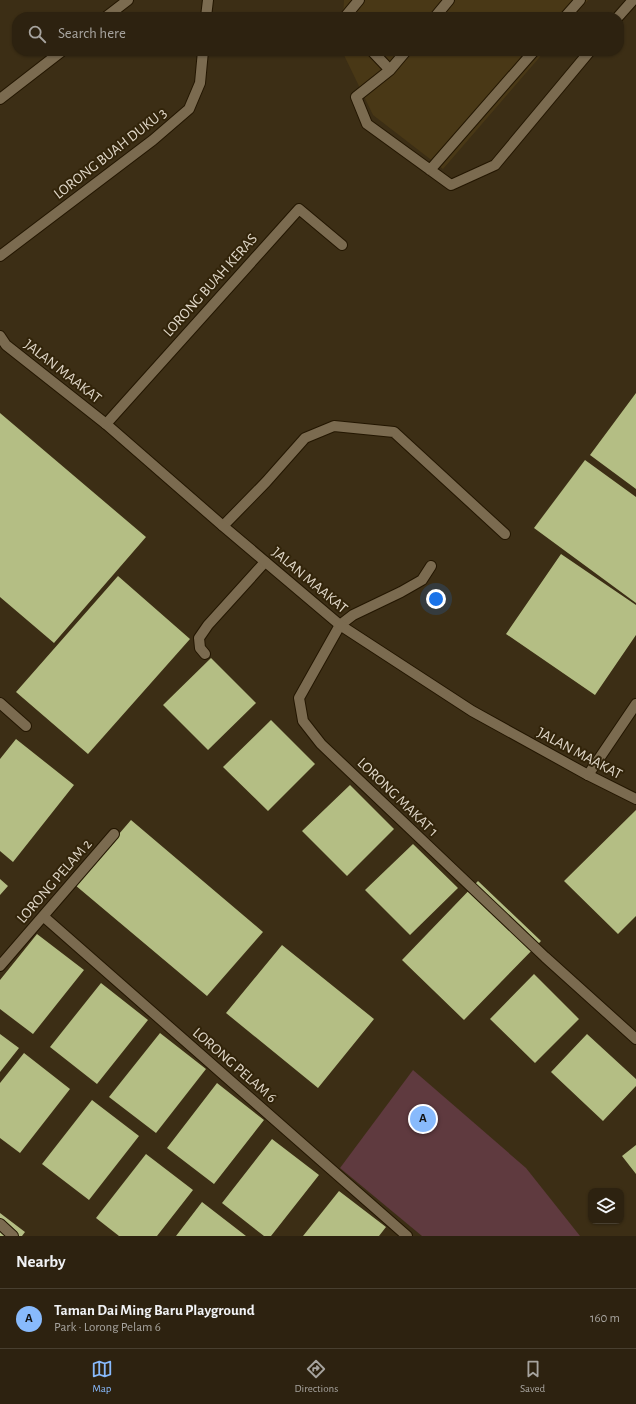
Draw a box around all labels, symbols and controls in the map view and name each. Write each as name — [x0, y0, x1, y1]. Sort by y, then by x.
search box — [12, 12, 624, 56]
icon: search — [26, 23, 48, 45]
text: Search here — [58, 26, 126, 41]
street label: LORONG BUAH DUKU 3 — [51, 105, 169, 202]
street label: LORONG BUAH KERAS — [160, 231, 260, 340]
street label: JALAN MAAKAT — [21, 337, 105, 406]
street label: JALAN MAAKAT — [269, 545, 351, 617]
your location — [426, 589, 446, 609]
street label: JALAN MAAKAT — [535, 725, 625, 782]
street label: LORONG MAKAT 1 — [354, 755, 441, 840]
street label: LORONG PELAM 2 — [14, 836, 95, 926]
street label: LORONG PELAM 6 — [190, 1025, 279, 1106]
pin: A — [410, 1104, 436, 1134]
map controls — [588, 1188, 624, 1224]
button: layers — [588, 1188, 624, 1224]
text: Nearby — [16, 1253, 66, 1270]
text: Taman Dai Ming Baru Playground — [54, 1303, 255, 1318]
text: A — [25, 1312, 33, 1325]
text: 160 m — [590, 1312, 620, 1325]
text: Park · Lorong Pelam 6 — [54, 1321, 161, 1334]
tab: Map — [91, 1358, 113, 1395]
tab: Directions — [294, 1358, 338, 1395]
tab: Saved — [520, 1358, 545, 1395]

